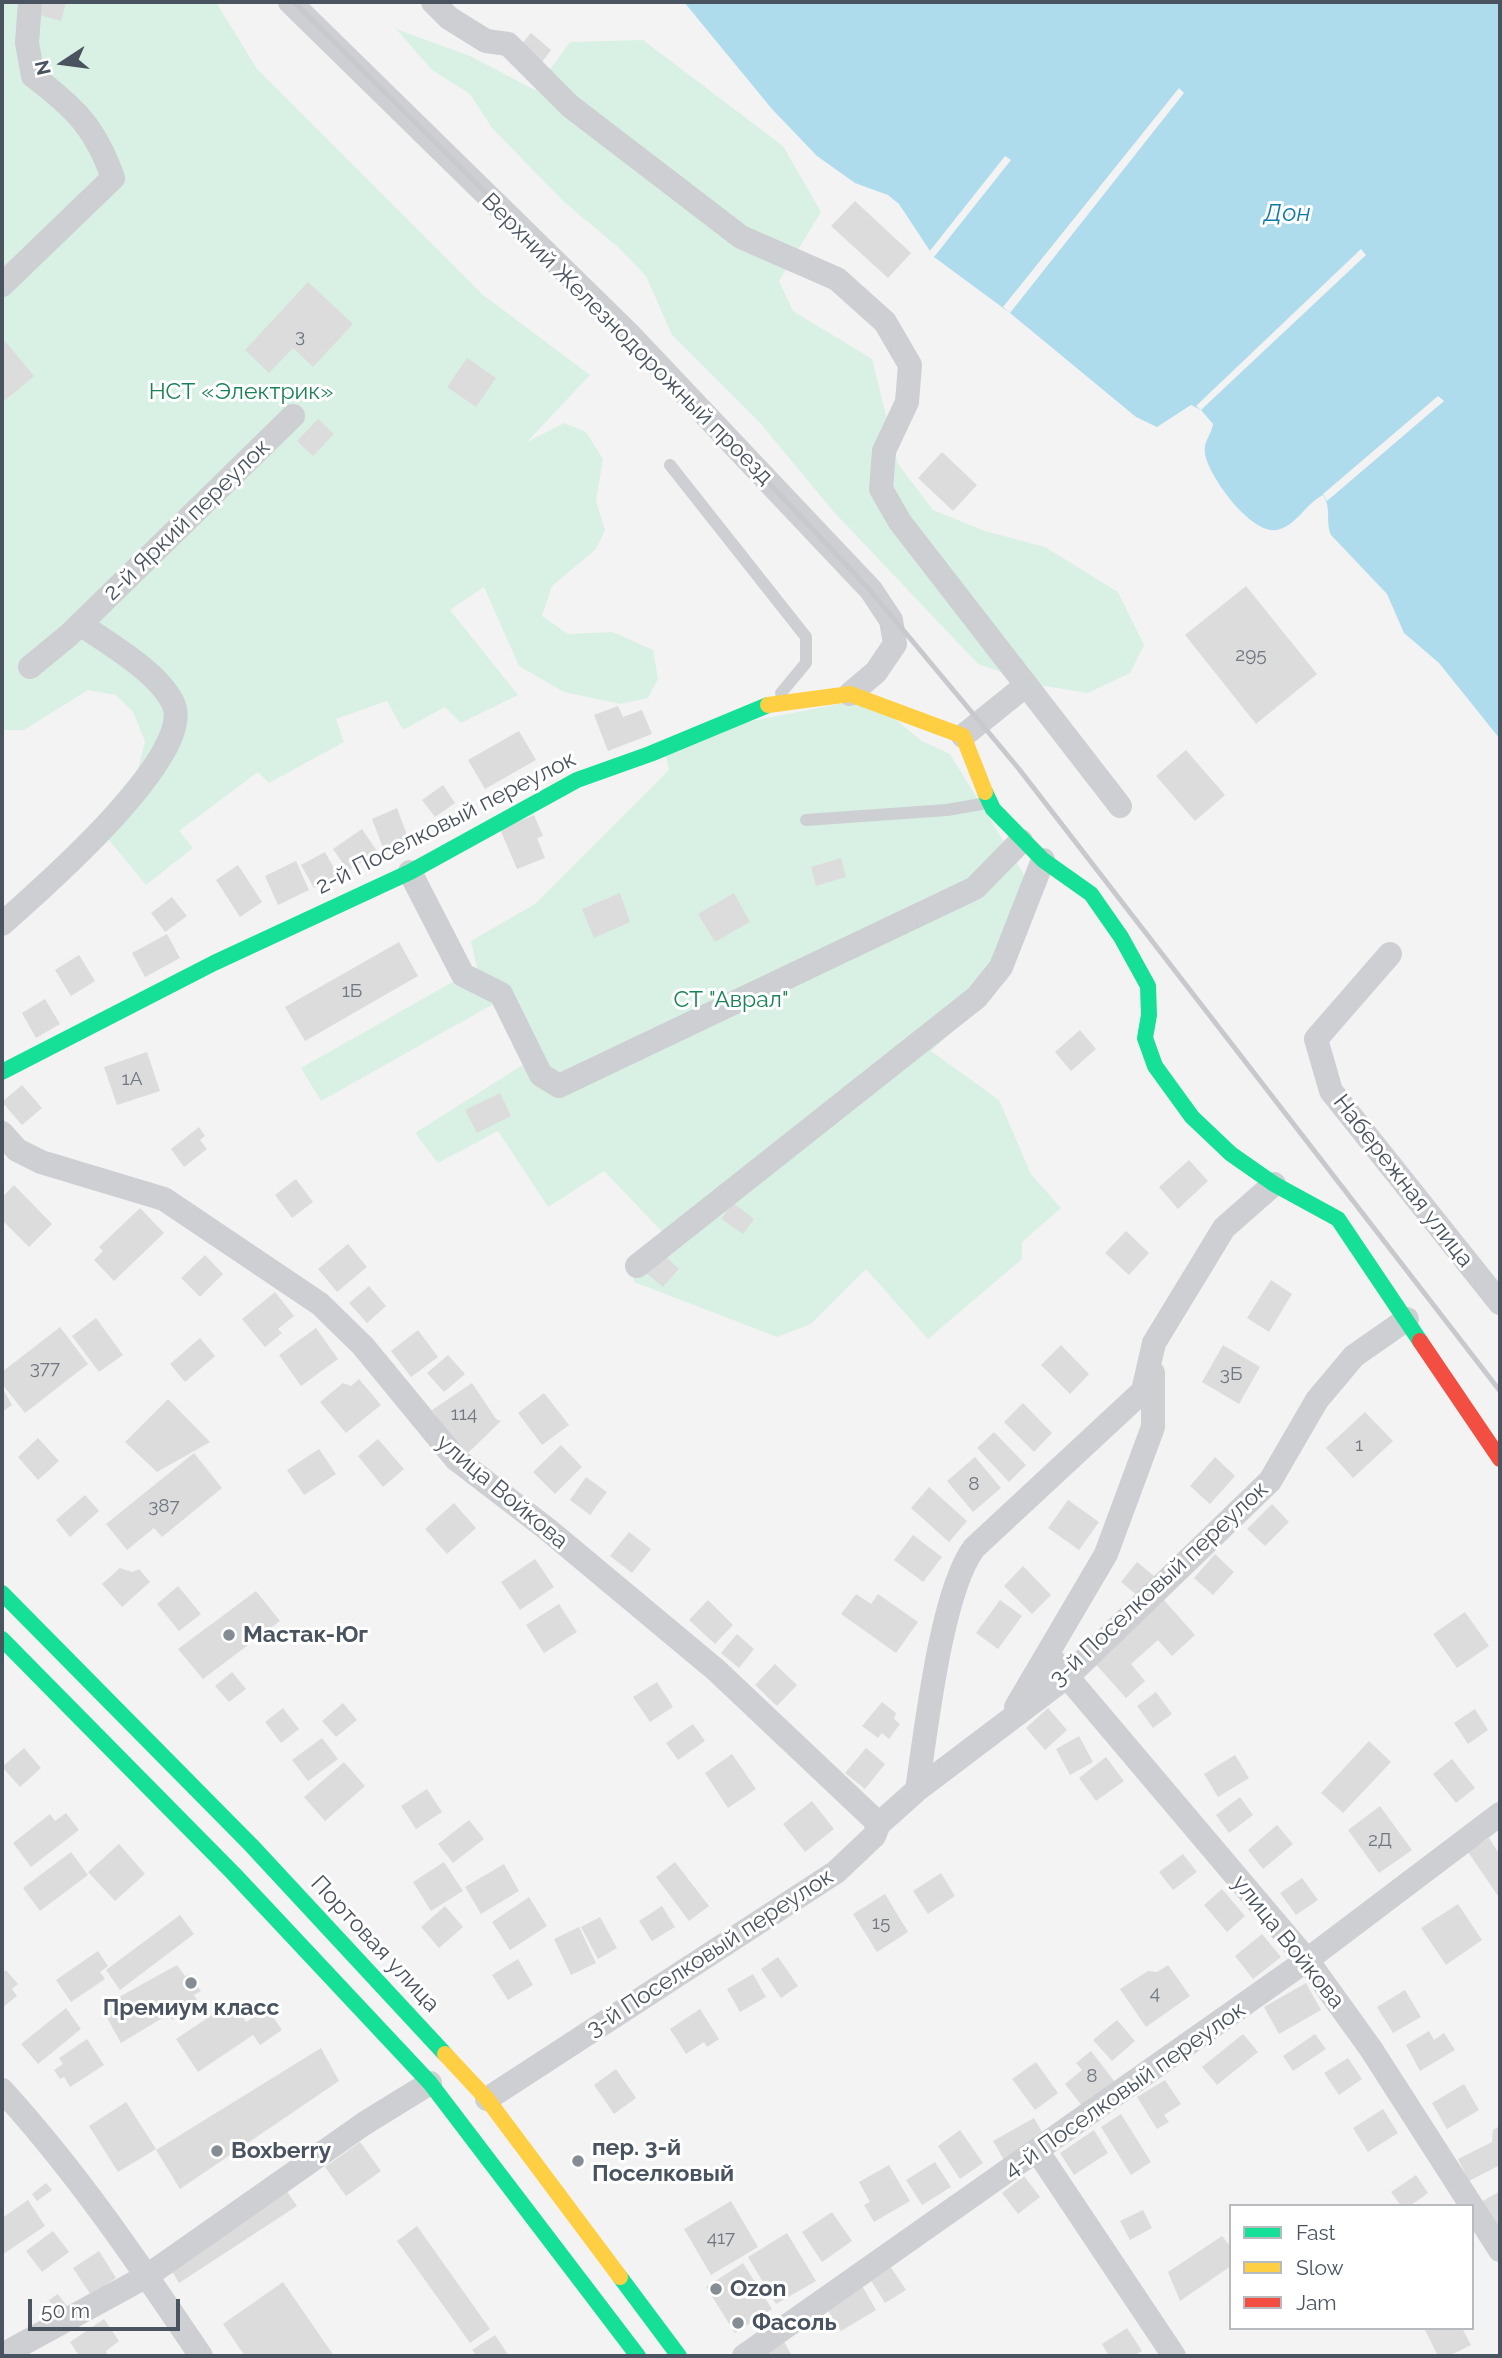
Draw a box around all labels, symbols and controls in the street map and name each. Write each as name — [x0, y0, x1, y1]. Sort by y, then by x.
north arrow — [28, 28, 98, 98]
text: N — [30, 58, 55, 77]
street label: Верхний Железнодорожный проезд — [476, 188, 778, 490]
water label: Дон — [1264, 200, 1310, 228]
house number: 3 — [295, 325, 305, 347]
park label: НСТ «Электрик» — [149, 378, 333, 406]
street label: 2-й Яркий переулок — [98, 434, 276, 606]
house number: 295 — [1235, 644, 1267, 666]
street label: 2-й Поселковый переулок — [311, 745, 581, 901]
house number: 1Б — [342, 980, 362, 1002]
park label: СТ "Аврал" — [673, 986, 789, 1014]
house number: 1А — [122, 1068, 142, 1090]
street label: Набережная улица — [1327, 1089, 1479, 1273]
house number: 377 — [30, 1357, 60, 1379]
house number: 3Б — [1220, 1363, 1242, 1385]
house number: 114 — [451, 1403, 477, 1425]
street label: улица Войкова — [431, 1429, 573, 1555]
house number: 1 — [1355, 1434, 1363, 1456]
house number: 8 — [968, 1473, 980, 1495]
street label: 3-й Поселковый переулок — [1044, 1476, 1274, 1692]
house number: 387 — [148, 1495, 180, 1517]
place label: Мастак-Юг — [243, 1621, 368, 1649]
marker: Мастак-Юг — [221, 1627, 237, 1643]
house number: 2Д — [1368, 1829, 1392, 1851]
street label: 3-й Поселковый переулок — [582, 1863, 838, 2043]
street label: Портовая улица — [305, 1870, 445, 2018]
street label: улица Войкова — [1226, 1870, 1350, 2014]
house number: 15 — [872, 1912, 890, 1934]
marker: Премиум класс — [183, 1975, 199, 1991]
house number: 4 — [1150, 1982, 1160, 2004]
place label: Премиум класс — [103, 1994, 279, 2022]
street label: 4-й Поселковый переулок — [999, 1996, 1251, 2184]
house number: 8 — [1086, 2065, 1098, 2087]
place label: пер. 3-й Поселковый — [592, 2134, 734, 2188]
place label: Boxberry — [231, 2137, 331, 2165]
marker: Boxberry — [209, 2143, 225, 2159]
marker: пер. 3-й Поселковый — [570, 2153, 586, 2169]
legend — [1229, 2204, 1474, 2330]
text: Fast — [1296, 2220, 1336, 2245]
house number: 417 — [707, 2227, 735, 2249]
text: Slow — [1296, 2255, 1344, 2280]
place label: Ozon — [730, 2275, 786, 2303]
marker: Ozon — [708, 2281, 724, 2297]
scale bar — [32, 2284, 184, 2328]
text: Jam — [1296, 2290, 1337, 2315]
text: 50 m — [41, 2298, 90, 2323]
place label: Фасоль — [752, 2309, 837, 2337]
marker: Фасоль — [730, 2315, 746, 2331]

